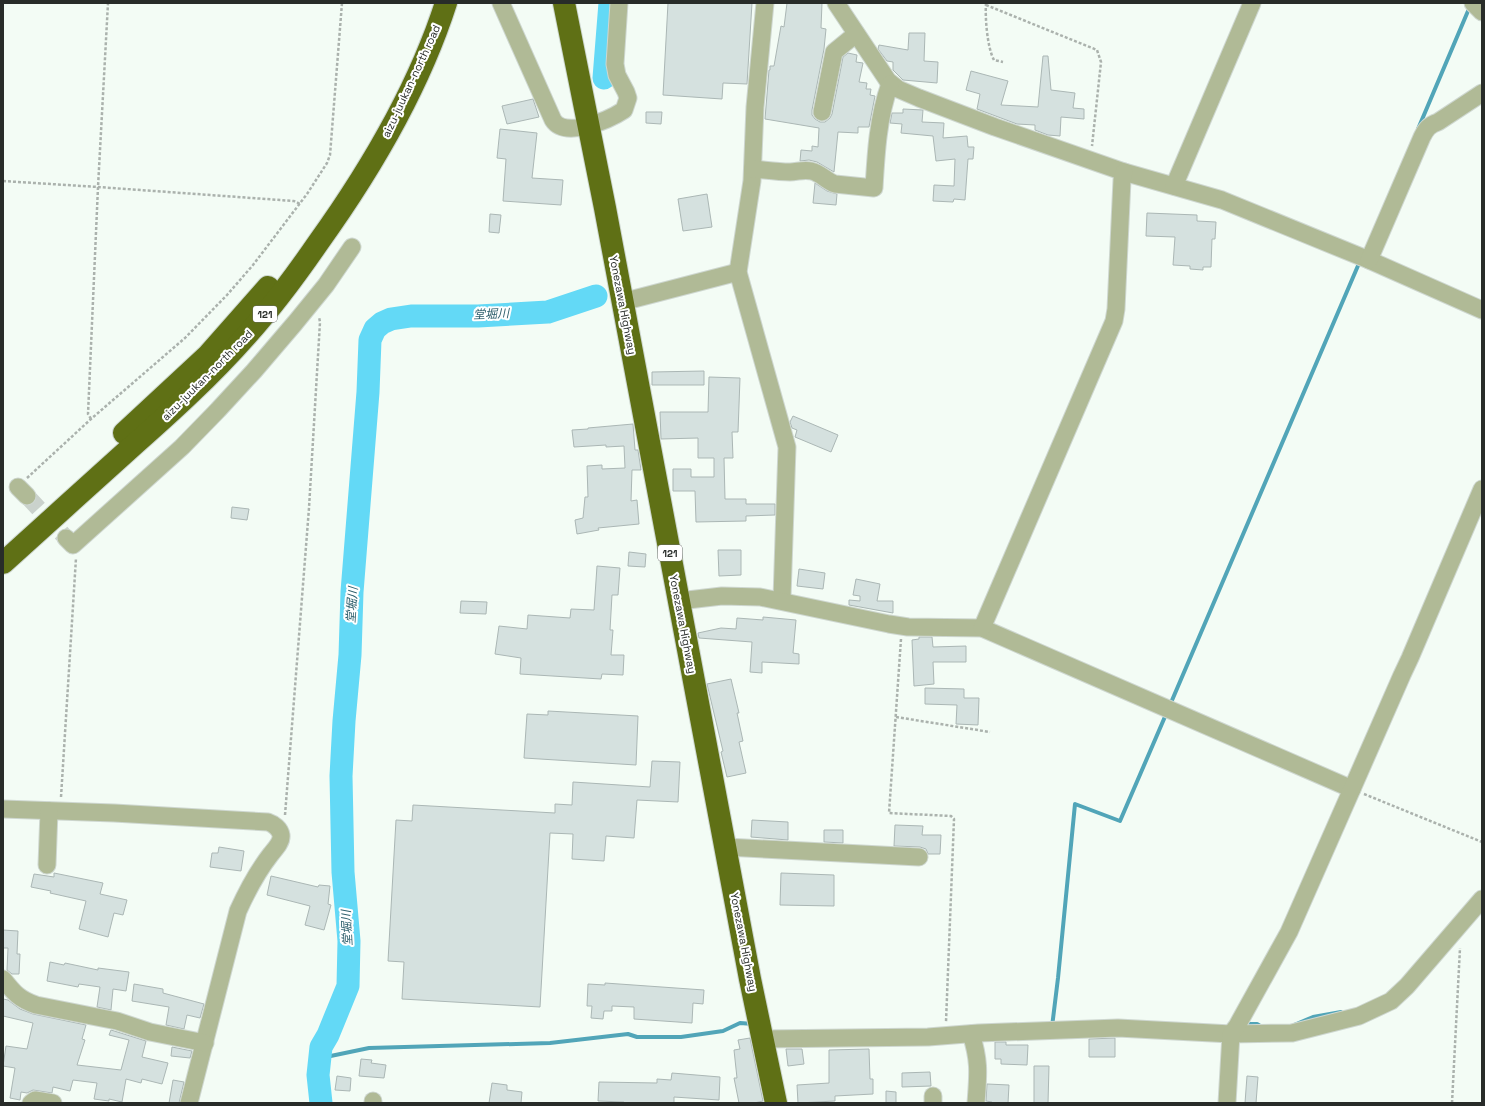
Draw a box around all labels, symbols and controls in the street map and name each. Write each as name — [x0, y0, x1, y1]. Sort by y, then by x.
street label: aizu-juukan-north road — [379, 22, 443, 140]
street label: Yonezawa Highway — [607, 254, 639, 356]
water label: 堂堀川 — [473, 305, 511, 323]
road number: 121 — [253, 306, 277, 322]
street label: aizu-juukan-north road — [159, 327, 255, 423]
road number: 121 — [658, 545, 682, 561]
street label: Yonezawa Highway — [667, 573, 699, 675]
water label: 堂堀川 — [343, 584, 361, 624]
street label: Yonezawa Highway — [728, 891, 760, 993]
water label: 堂堀川 — [338, 908, 356, 946]

